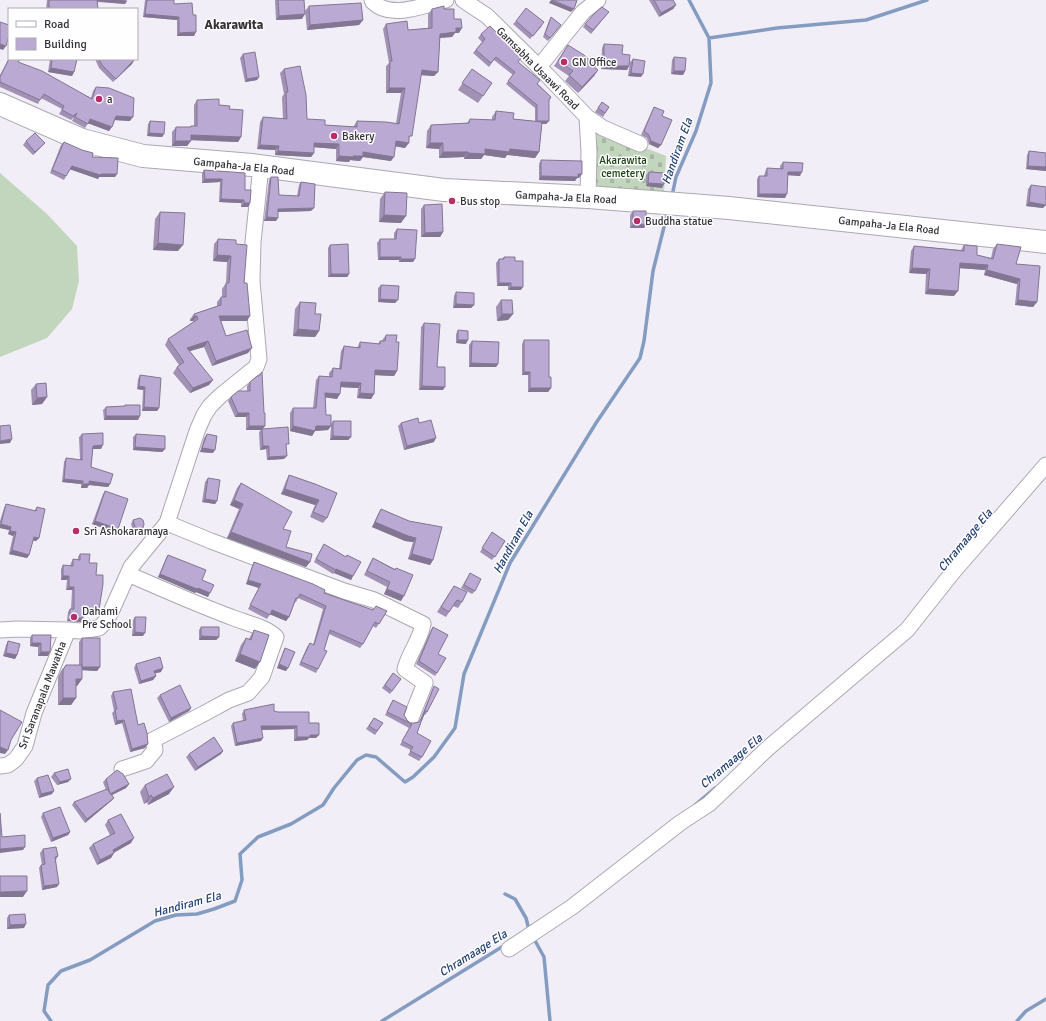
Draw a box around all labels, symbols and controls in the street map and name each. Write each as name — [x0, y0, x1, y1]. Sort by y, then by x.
legend — [8, 8, 138, 60]
text: Road — [44, 17, 70, 32]
district label: Akarawita — [205, 17, 264, 33]
street label: Gamsabha Usaawi Road — [494, 24, 582, 113]
text: Building — [44, 37, 87, 52]
place label: GN Office — [572, 56, 617, 69]
marker: GN Office — [559, 57, 569, 67]
place label: a — [107, 93, 113, 106]
marker: a — [94, 94, 104, 104]
water label: Handiram Ela — [659, 115, 697, 186]
place label: Bakery — [342, 130, 375, 143]
marker: Bakery — [329, 131, 339, 141]
park label: Akarawita cemetery — [599, 154, 647, 180]
street label: Gampaha-Ja Ela Road — [193, 155, 295, 178]
street label: Gampaha-Ja Ela Road — [515, 188, 617, 207]
place label: Bus stop — [460, 195, 500, 208]
marker: Bus stop — [447, 196, 457, 206]
street label: Gampaha-Ja Ela Road — [838, 214, 940, 237]
place label: Buddha statue — [645, 215, 713, 228]
marker: Buddha statue — [632, 216, 642, 226]
water label: Chramaage Ela — [935, 505, 997, 575]
water label: Handiram Ela — [490, 507, 537, 576]
place label: Sri Ashokaramaya — [84, 525, 169, 538]
marker: Sri Ashokaramaya — [71, 526, 81, 536]
place label: Dahami Pre School — [82, 605, 132, 631]
marker: Dahami Pre School — [69, 612, 79, 622]
street label: Sri Saranapala Mawatha — [16, 639, 69, 751]
water label: Chramaage Ela — [697, 730, 766, 792]
water label: Handiram Ela — [152, 888, 223, 921]
water label: Chramaage Ela — [437, 926, 511, 980]

